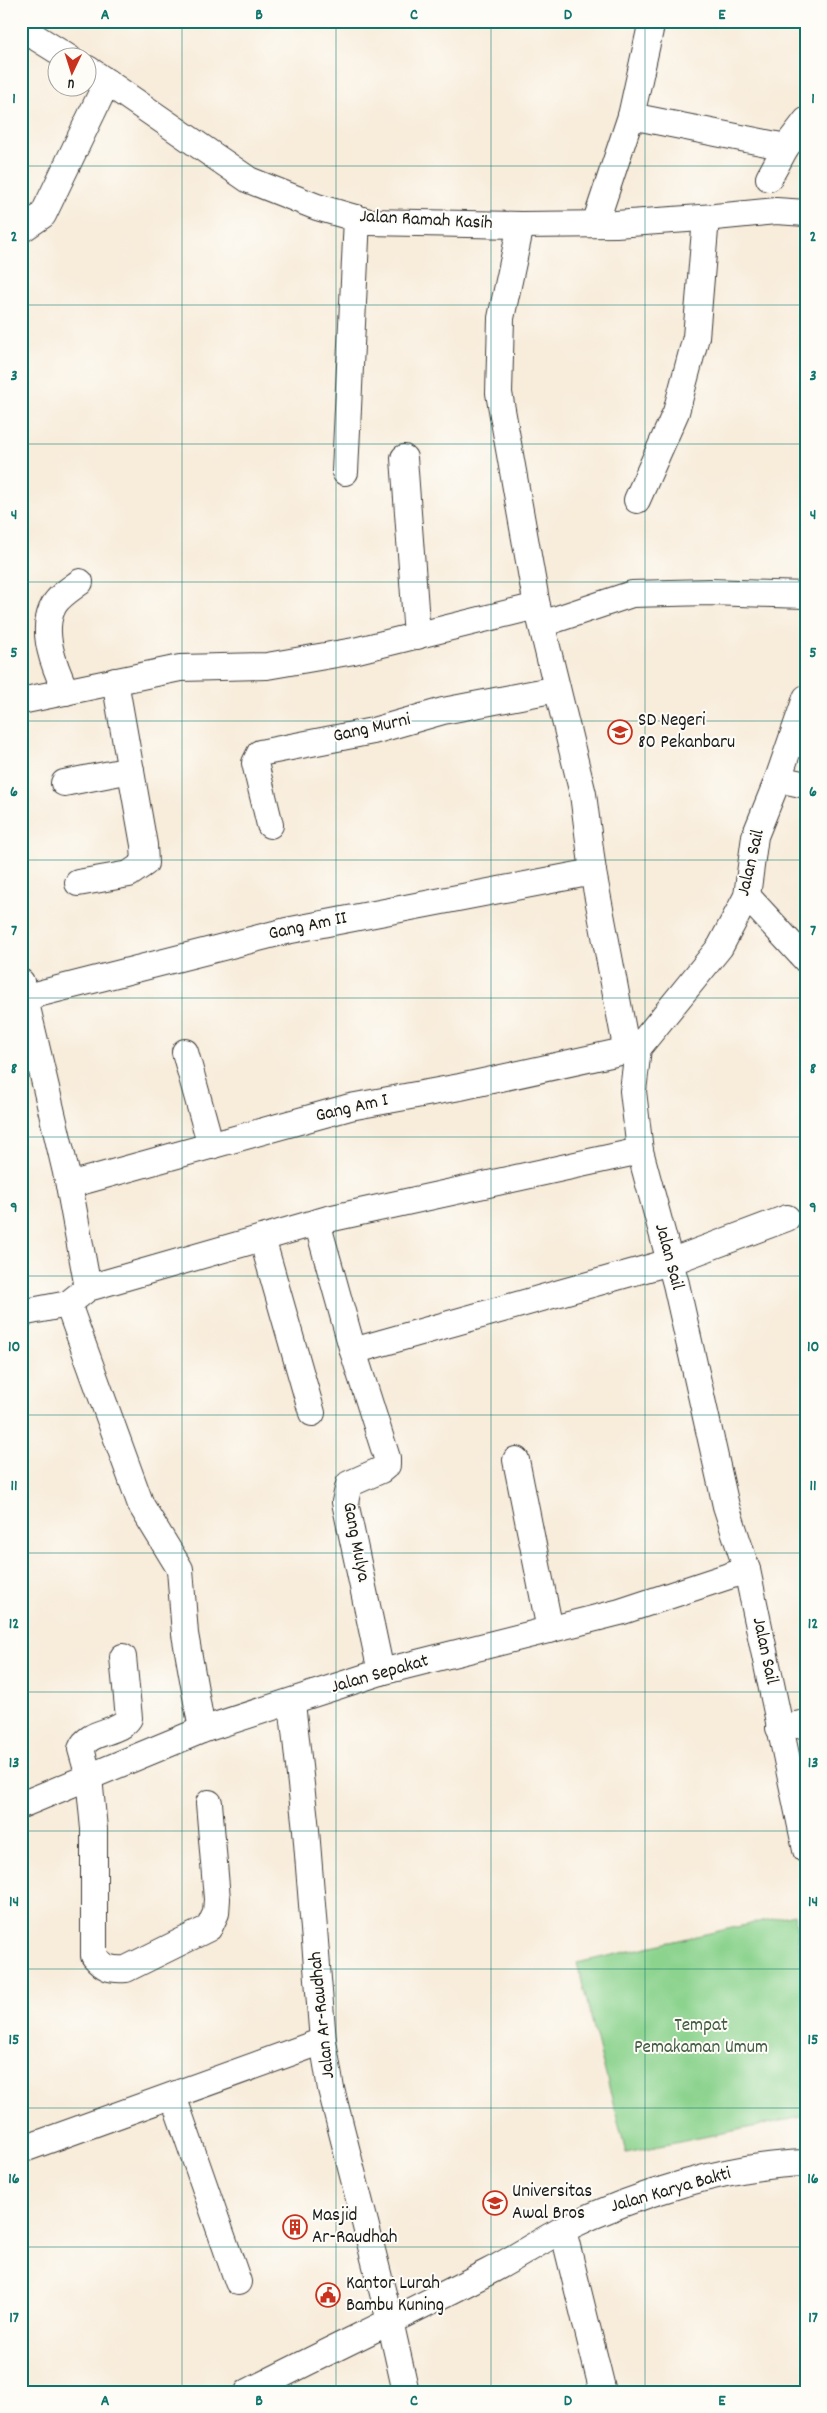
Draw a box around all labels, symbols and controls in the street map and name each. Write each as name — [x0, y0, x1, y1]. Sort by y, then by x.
text: A — [101, 4, 110, 27]
text: B — [255, 4, 263, 27]
text: C — [410, 4, 418, 27]
text: D — [564, 4, 573, 27]
text: E — [718, 4, 726, 27]
north arrow — [48, 48, 98, 98]
text: U — [67, 73, 75, 93]
text: 1 — [12, 88, 16, 111]
text: 1 — [811, 88, 815, 111]
street label: Jalan Ramah Kasih — [359, 204, 493, 238]
text: 2 — [11, 226, 18, 249]
text: 2 — [810, 226, 817, 249]
text: 3 — [10, 365, 18, 388]
text: 3 — [809, 365, 817, 388]
text: 4 — [11, 504, 17, 527]
text: 4 — [810, 504, 816, 527]
text: 5 — [10, 642, 18, 665]
text: 5 — [809, 642, 817, 665]
street label: Gang Murni — [331, 707, 414, 751]
place label: SD Negeri 80 Pekanbaru — [638, 708, 735, 757]
school or university icon: SD Negeri 80 Pekanbaru — [607, 719, 633, 745]
text: 6 — [10, 781, 18, 804]
text: 6 — [809, 781, 817, 804]
street label: Jalan Sail — [731, 827, 773, 899]
street label: Gang Am II — [266, 906, 350, 948]
text: 7 — [11, 920, 17, 943]
text: 7 — [810, 920, 816, 943]
text: 8 — [11, 1058, 18, 1081]
text: 8 — [810, 1058, 817, 1081]
street label: Gang Am I — [313, 1088, 391, 1130]
text: 9 — [10, 1197, 18, 1220]
text: 9 — [809, 1197, 817, 1220]
street label: Jalan Sail — [646, 1221, 690, 1294]
text: 10 — [8, 1336, 20, 1359]
text: 10 — [807, 1336, 819, 1359]
text: 11 — [10, 1475, 18, 1498]
text: 11 — [809, 1475, 817, 1498]
street label: Gang Mulya — [334, 1500, 376, 1585]
text: 12 — [9, 1613, 19, 1636]
text: 12 — [808, 1613, 818, 1636]
street label: Jalan Sail — [744, 1615, 784, 1687]
street label: Jalan Sepakat — [328, 1648, 432, 1702]
text: 13 — [9, 1752, 19, 1775]
text: 13 — [808, 1752, 818, 1775]
text: 14 — [9, 1891, 19, 1914]
text: 14 — [808, 1891, 818, 1914]
street label: Jalan Ar-Raudhah — [303, 1950, 343, 2080]
park label: Tempat Pemakaman Umum — [634, 2013, 768, 2062]
text: 15 — [9, 2029, 19, 2052]
text: 15 — [808, 2029, 818, 2052]
street label: Jalan Karya Bakti — [608, 2161, 735, 2221]
text: 16 — [8, 2168, 20, 2191]
text: 16 — [807, 2168, 819, 2191]
place label: Universitas Awal Bros — [512, 2179, 592, 2228]
school or university icon: Universitas Awal Bros — [482, 2190, 508, 2216]
place label: Masjid Ar-Raudhah — [312, 2203, 398, 2252]
building icon: Masjid Ar-Raudhah — [282, 2214, 308, 2240]
place label: Kantor Lurah Bambu Kuning — [346, 2271, 444, 2320]
public building icon: Kantor Lurah Bambu Kuning — [315, 2282, 341, 2308]
text: 17 — [9, 2307, 19, 2330]
text: 17 — [808, 2307, 818, 2330]
text: A — [101, 2390, 110, 2413]
text: B — [255, 2390, 263, 2413]
text: C — [410, 2390, 418, 2413]
text: D — [564, 2390, 573, 2413]
text: E — [718, 2390, 726, 2413]

